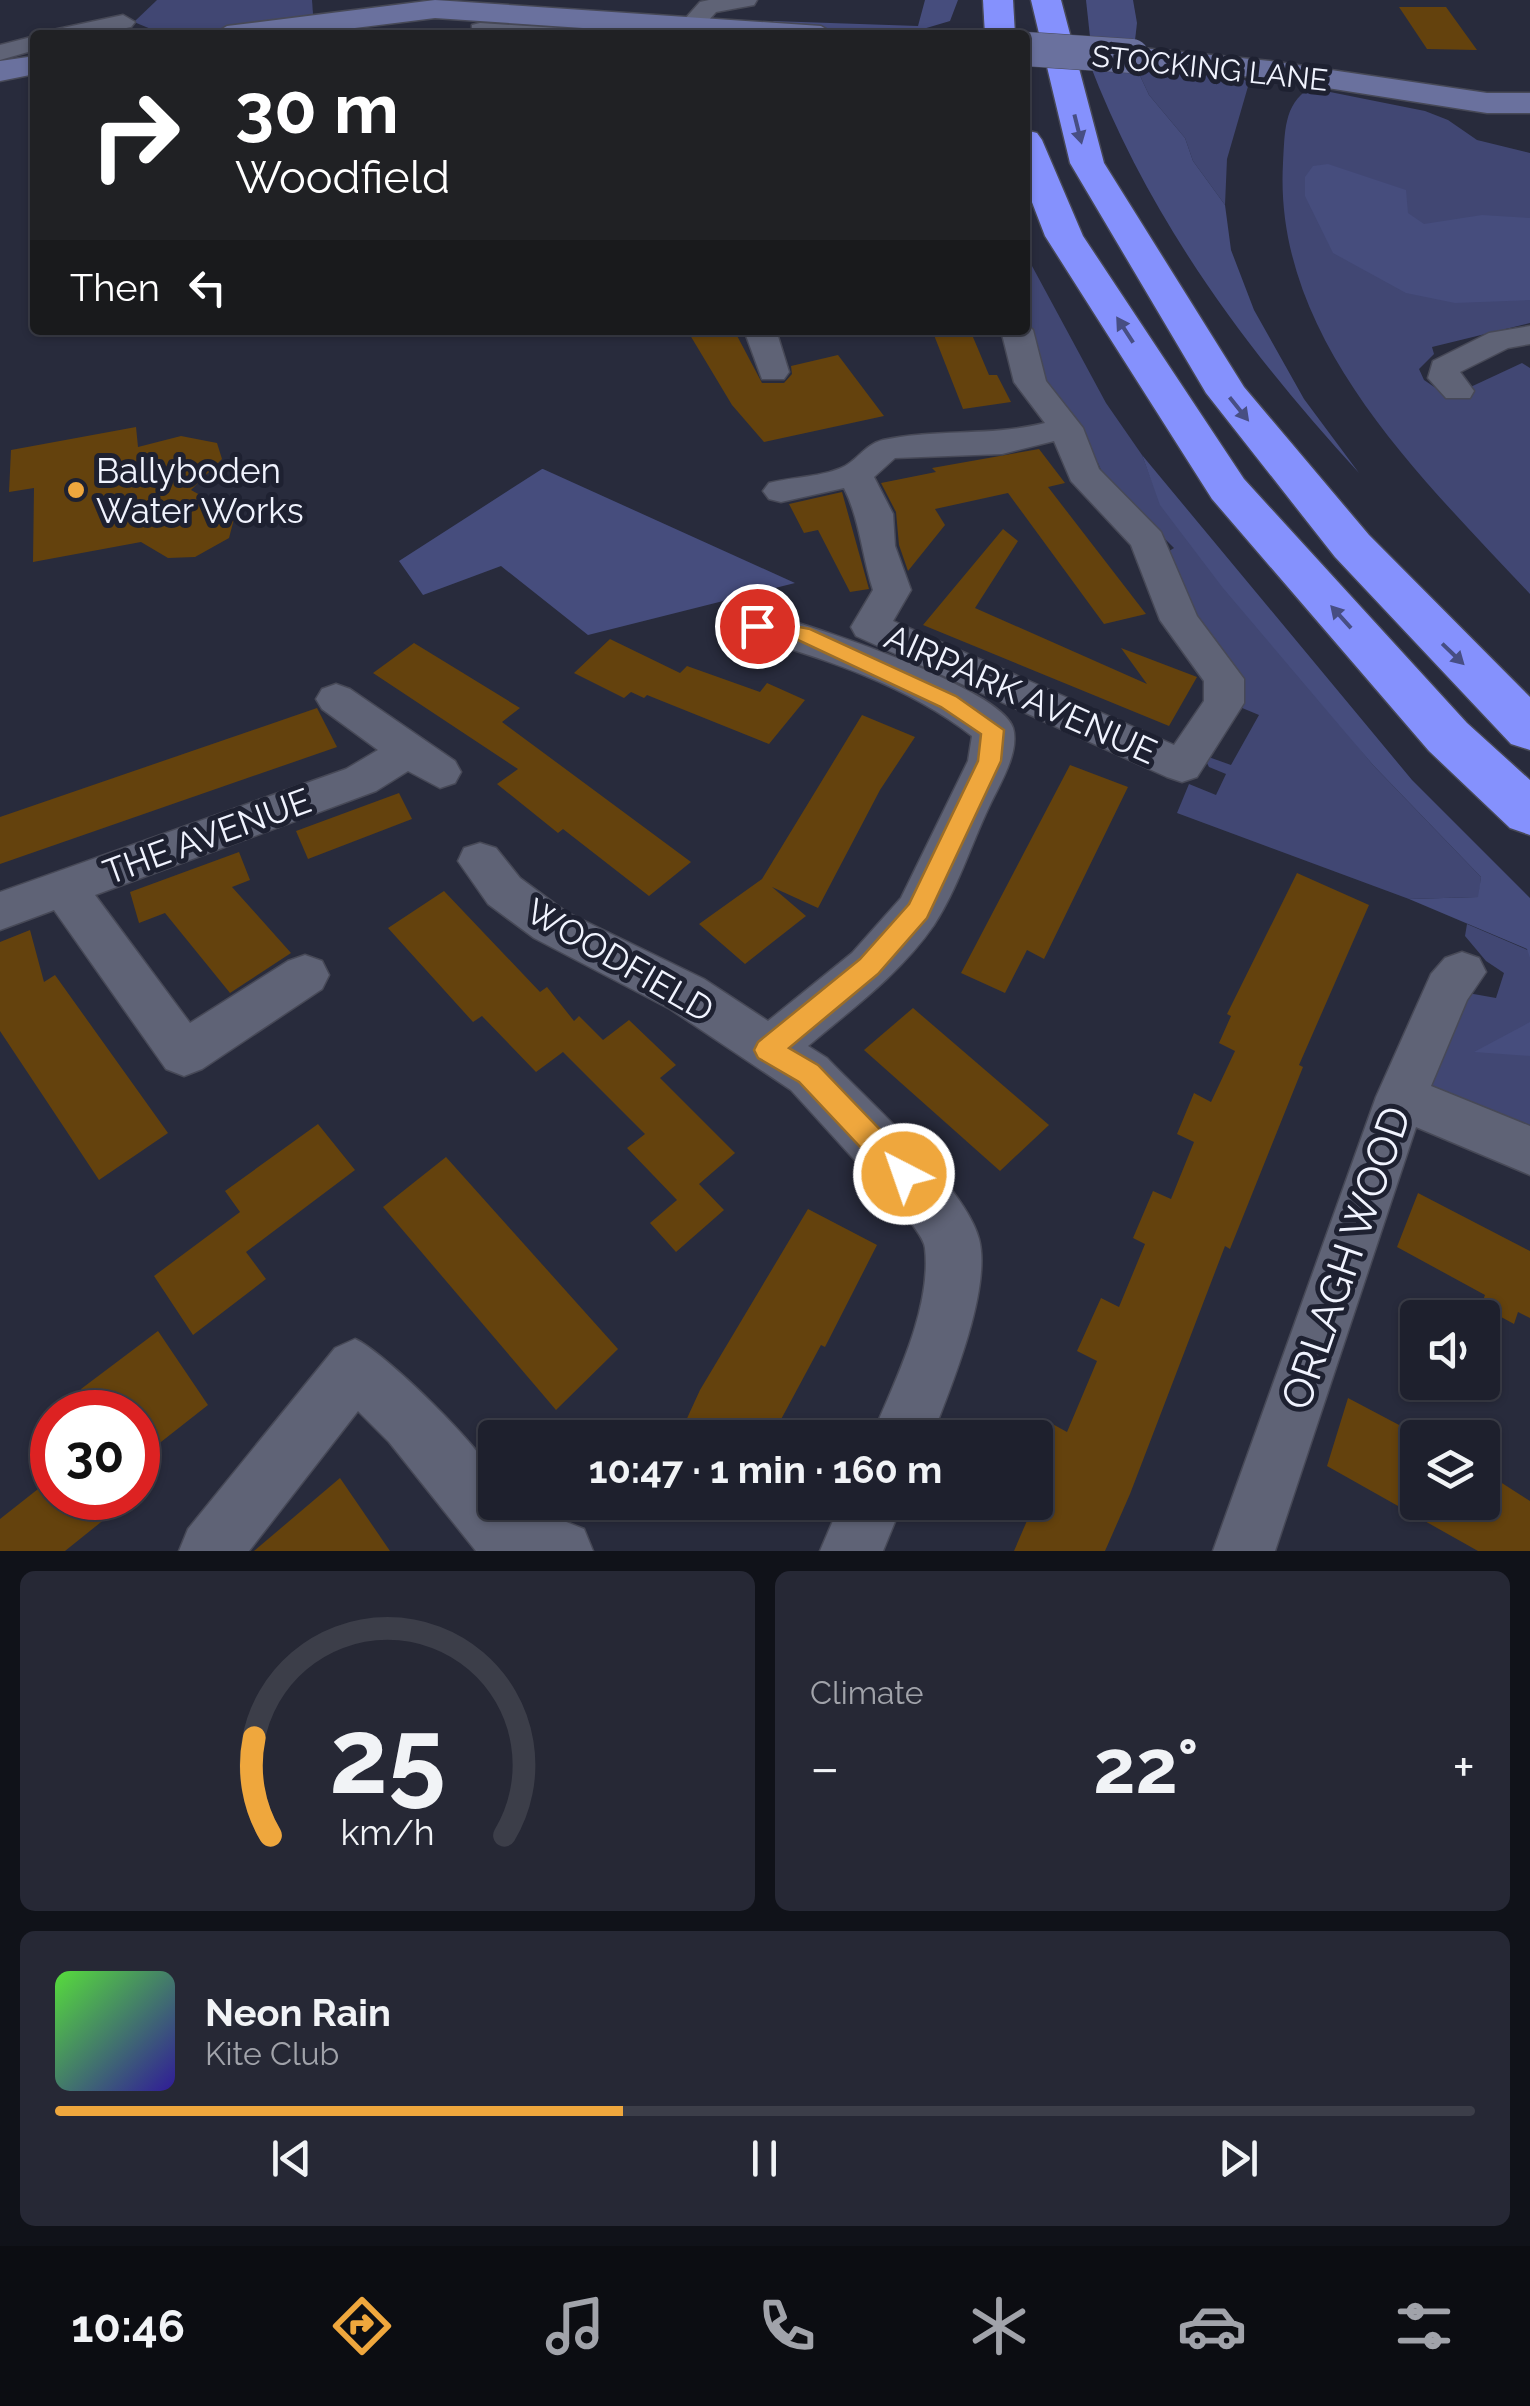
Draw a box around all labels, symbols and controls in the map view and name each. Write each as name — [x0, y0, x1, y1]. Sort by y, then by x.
street label: STOCKING LANE — [1090, 38, 1330, 98]
text: 30 m — [235, 67, 399, 149]
icon: right — [70, 70, 200, 200]
one-way arrow — [1071, 114, 1086, 145]
text: Woodfield — [235, 151, 450, 204]
icon: left — [180, 260, 235, 315]
text: Then — [70, 265, 160, 310]
one-way arrow — [1117, 317, 1135, 344]
one-way arrow — [1228, 396, 1249, 421]
place label: Ballyboden Water Works — [96, 450, 304, 531]
marker: Ballyboden Water Works — [65, 479, 87, 501]
pin — [715, 584, 800, 669]
icon: arrive — [730, 599, 785, 654]
one-way arrow — [1331, 605, 1353, 630]
street label: AIRPARK AVENUE — [879, 616, 1163, 772]
one-way arrow — [1440, 641, 1464, 665]
street label: THE AVENUE — [98, 779, 316, 893]
street label: WOODFIELD — [519, 890, 721, 1030]
street label: ORLAGH WOOD — [1271, 1100, 1421, 1416]
position arrow — [852, 1122, 956, 1226]
map controls — [1400, 1300, 1500, 1520]
button: sound — [1400, 1300, 1500, 1400]
speed limit sign: 30 — [30, 1390, 160, 1520]
button: layers — [1400, 1420, 1500, 1520]
text: 10:47 · 1 min · 160 m — [589, 1447, 942, 1492]
text: Climate — [810, 1674, 924, 1711]
text: 25 — [329, 1695, 446, 1817]
text: 22° — [1093, 1722, 1199, 1811]
text: − — [810, 1735, 840, 1800]
text: + — [1452, 1735, 1475, 1800]
text: km/h — [340, 1811, 435, 1853]
text: Neon Rain — [205, 1990, 391, 2035]
text: Kite Club — [205, 2035, 339, 2072]
icon: previous — [264, 2131, 319, 2186]
icon: pause — [737, 2131, 792, 2186]
icon: next — [1211, 2131, 1266, 2186]
icon: directions — [327, 2291, 397, 2361]
icon: music — [540, 2291, 610, 2361]
icon: phone — [752, 2291, 822, 2361]
icon: climate — [964, 2291, 1034, 2361]
icon: car — [1177, 2291, 1247, 2361]
icon: filters — [1389, 2291, 1459, 2361]
text: 10:46 — [71, 2300, 185, 2353]

